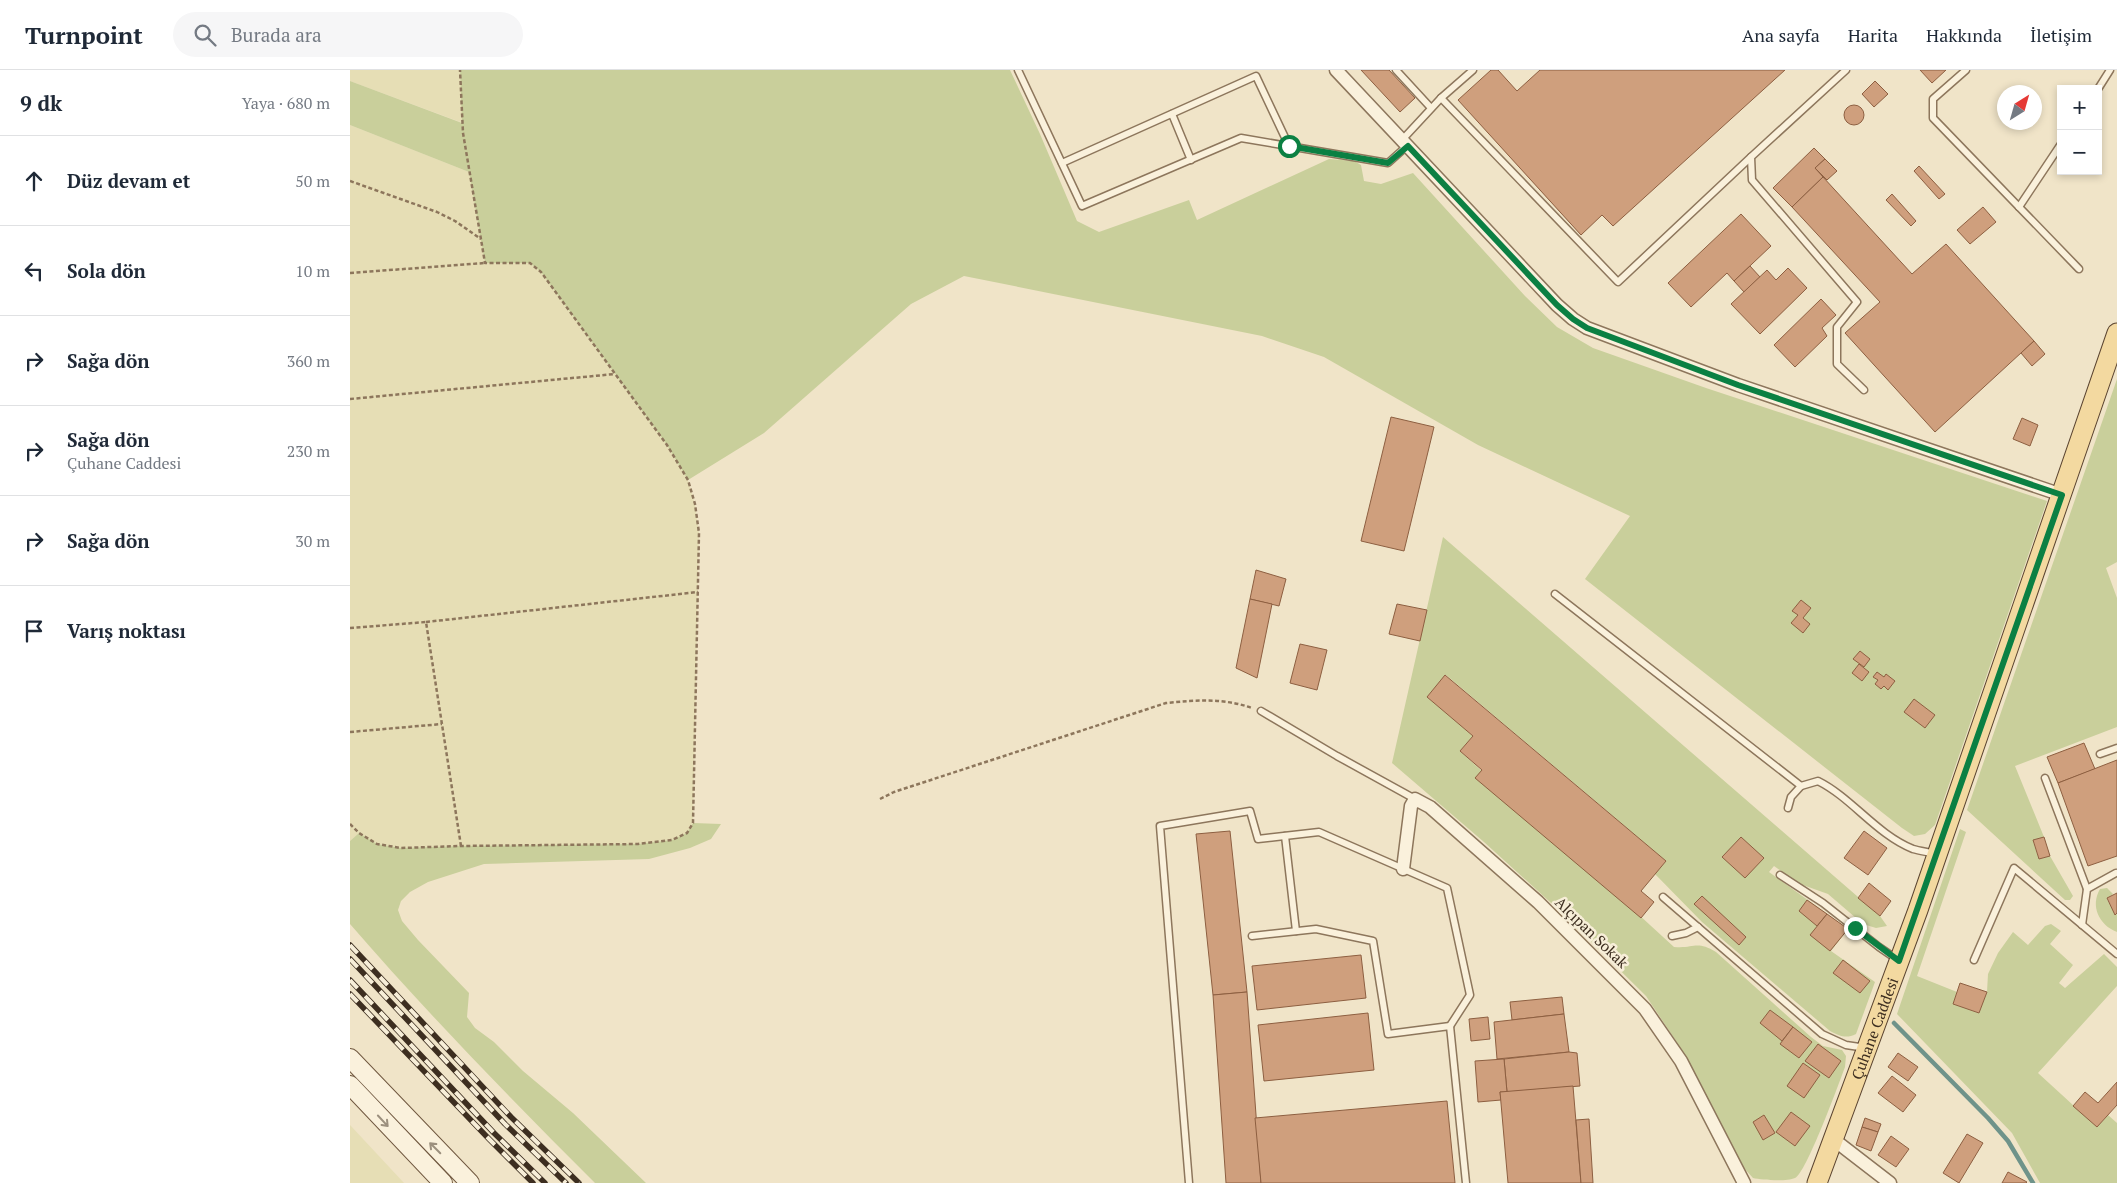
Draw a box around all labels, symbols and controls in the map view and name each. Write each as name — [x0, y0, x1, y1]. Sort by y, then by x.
search box — [173, 12, 523, 57]
text: Turnpoint — [25, 19, 143, 51]
icon: search — [191, 21, 219, 49]
text: Burada ara — [231, 22, 322, 47]
text: Ana sayfa — [1742, 23, 1820, 47]
text: Harita — [1848, 23, 1898, 47]
text: Hakkında — [1926, 23, 2002, 47]
text: İletişim — [2030, 23, 2092, 47]
north arrow — [1997, 85, 2042, 130]
map controls — [2057, 85, 2102, 175]
button: + — [2057, 85, 2102, 130]
text: 9 dk — [20, 89, 62, 117]
text: Yaya · 680 m — [242, 92, 330, 114]
button: − — [2057, 130, 2102, 175]
route start — [1278, 135, 1301, 158]
icon: ahead — [20, 167, 48, 195]
text: Düz devam et — [67, 168, 190, 193]
text: 50 m — [295, 170, 330, 192]
icon: left — [20, 257, 48, 285]
text: Sola dön — [67, 258, 146, 283]
text: 10 m — [295, 260, 330, 282]
icon: right — [20, 347, 48, 375]
text: Sağa dön — [67, 348, 150, 373]
text: 360 m — [287, 350, 330, 372]
text: Sağa dön — [67, 427, 150, 452]
icon: right — [20, 437, 48, 465]
text: 230 m — [287, 440, 330, 462]
text: Çuhane Caddesi — [67, 452, 181, 474]
icon: right — [20, 527, 48, 555]
text: Sağa dön — [67, 528, 150, 553]
text: 30 m — [295, 530, 330, 552]
icon: arrive — [20, 617, 48, 645]
text: Varış noktası — [67, 618, 186, 643]
street label: Alçıpan Sokak — [1551, 892, 1633, 972]
route end — [1844, 917, 1867, 940]
street label: Çuhane Caddesi — [1846, 974, 1902, 1082]
one-way arrow — [377, 1114, 389, 1127]
one-way arrow — [429, 1142, 441, 1155]

